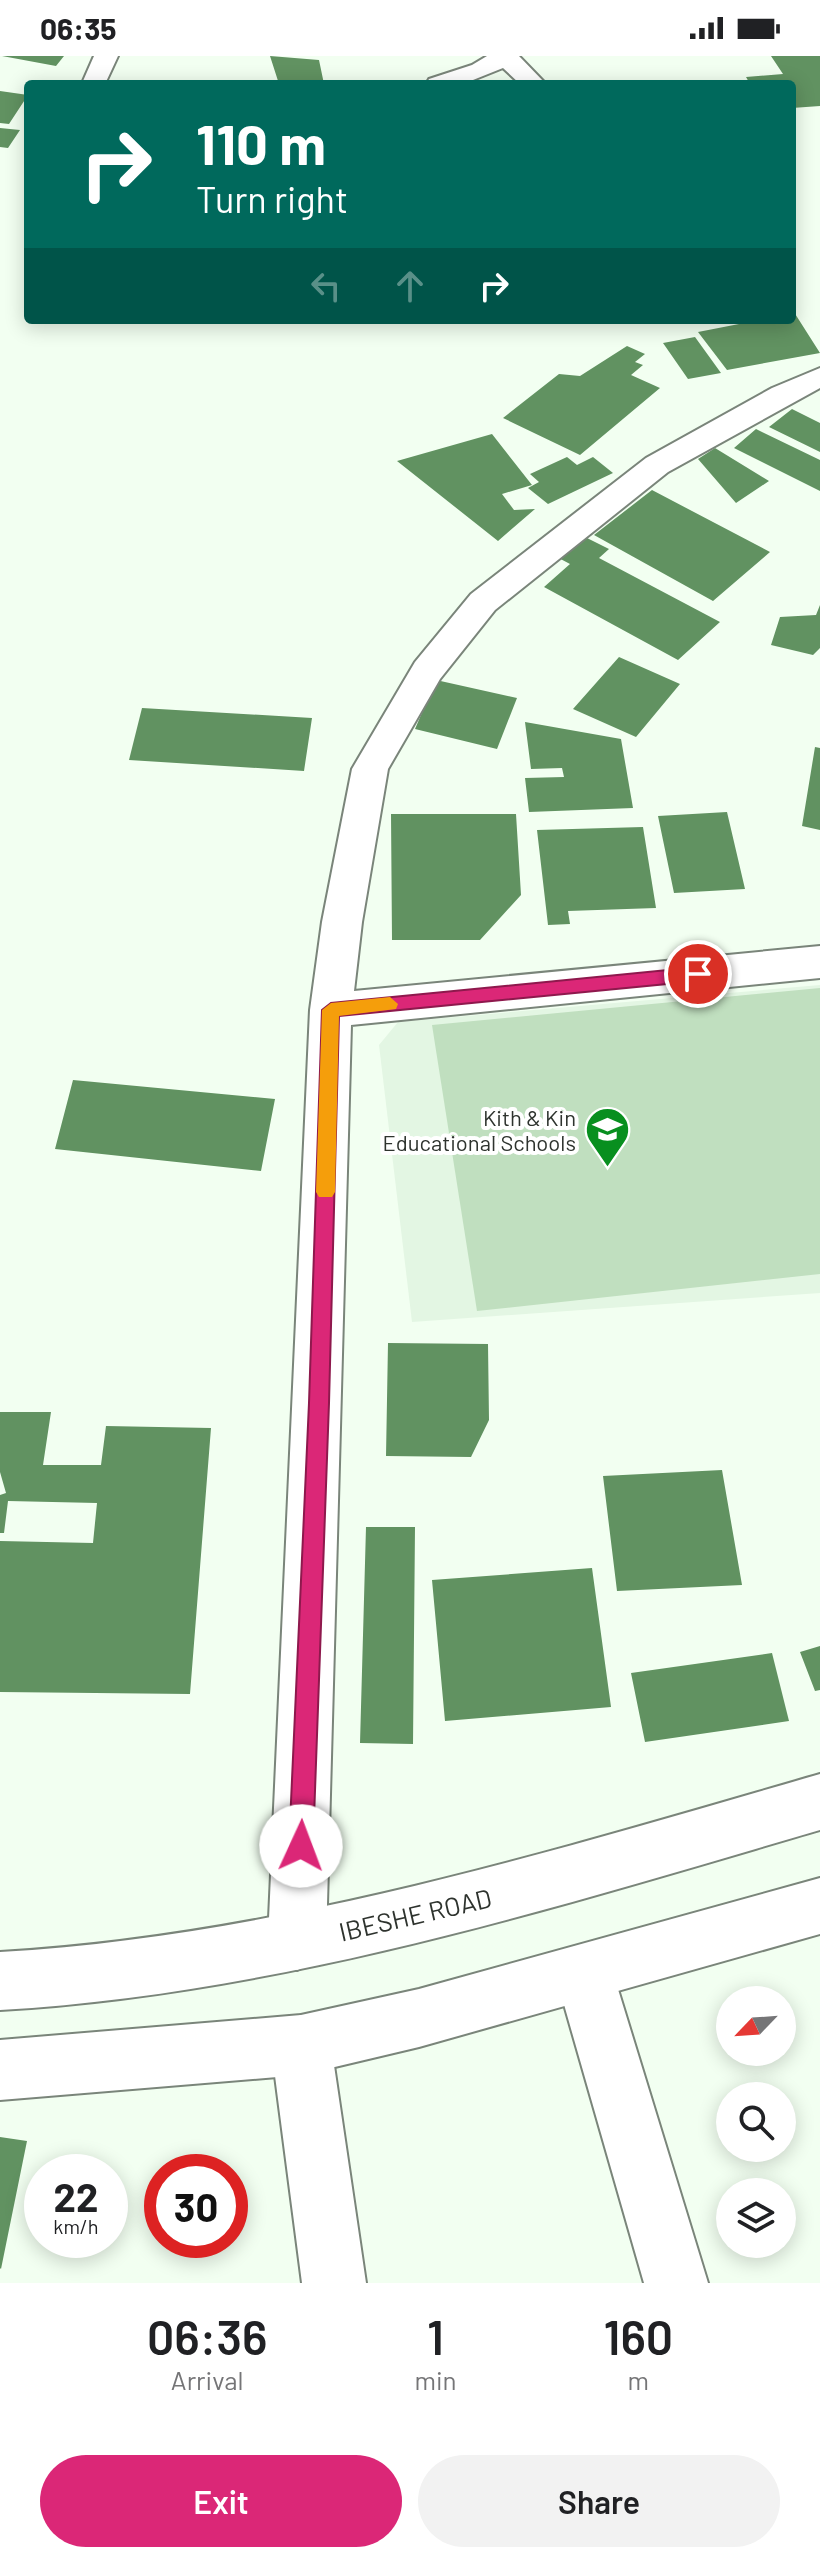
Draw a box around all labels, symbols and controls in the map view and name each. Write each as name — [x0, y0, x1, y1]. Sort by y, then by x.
text: 06:35 — [40, 10, 117, 46]
text: 110 m — [196, 109, 326, 176]
icon: right — [64, 112, 168, 216]
text: Turn right — [196, 177, 348, 220]
icon: left — [304, 264, 348, 308]
icon: ahead — [388, 264, 432, 308]
icon: right — [472, 264, 516, 308]
pin — [664, 940, 732, 1008]
icon: arrive — [676, 952, 720, 996]
place label: Kith & Kin Educational Schools — [383, 1104, 576, 1155]
school or university icon: Kith & Kin Educational Schools — [583, 1106, 631, 1169]
position arrow — [259, 1804, 343, 1888]
street label: IBESHE ROAD — [336, 1881, 494, 1947]
north arrow — [716, 1986, 796, 2066]
map controls — [716, 1986, 796, 2258]
button: search — [716, 2082, 796, 2162]
speed limit sign: 30 — [144, 2154, 248, 2258]
text: 22 — [54, 2172, 98, 2220]
button: layers — [716, 2178, 796, 2258]
text: km/h — [53, 2214, 99, 2238]
text: 06:36 — [147, 2307, 267, 2365]
text: 1 — [427, 2307, 444, 2365]
text: 160 — [603, 2307, 673, 2365]
text: Arrival — [171, 2364, 244, 2395]
text: min — [414, 2364, 457, 2395]
text: m — [628, 2364, 649, 2395]
button: Exit — [40, 2455, 402, 2547]
button: Share — [418, 2455, 780, 2547]

